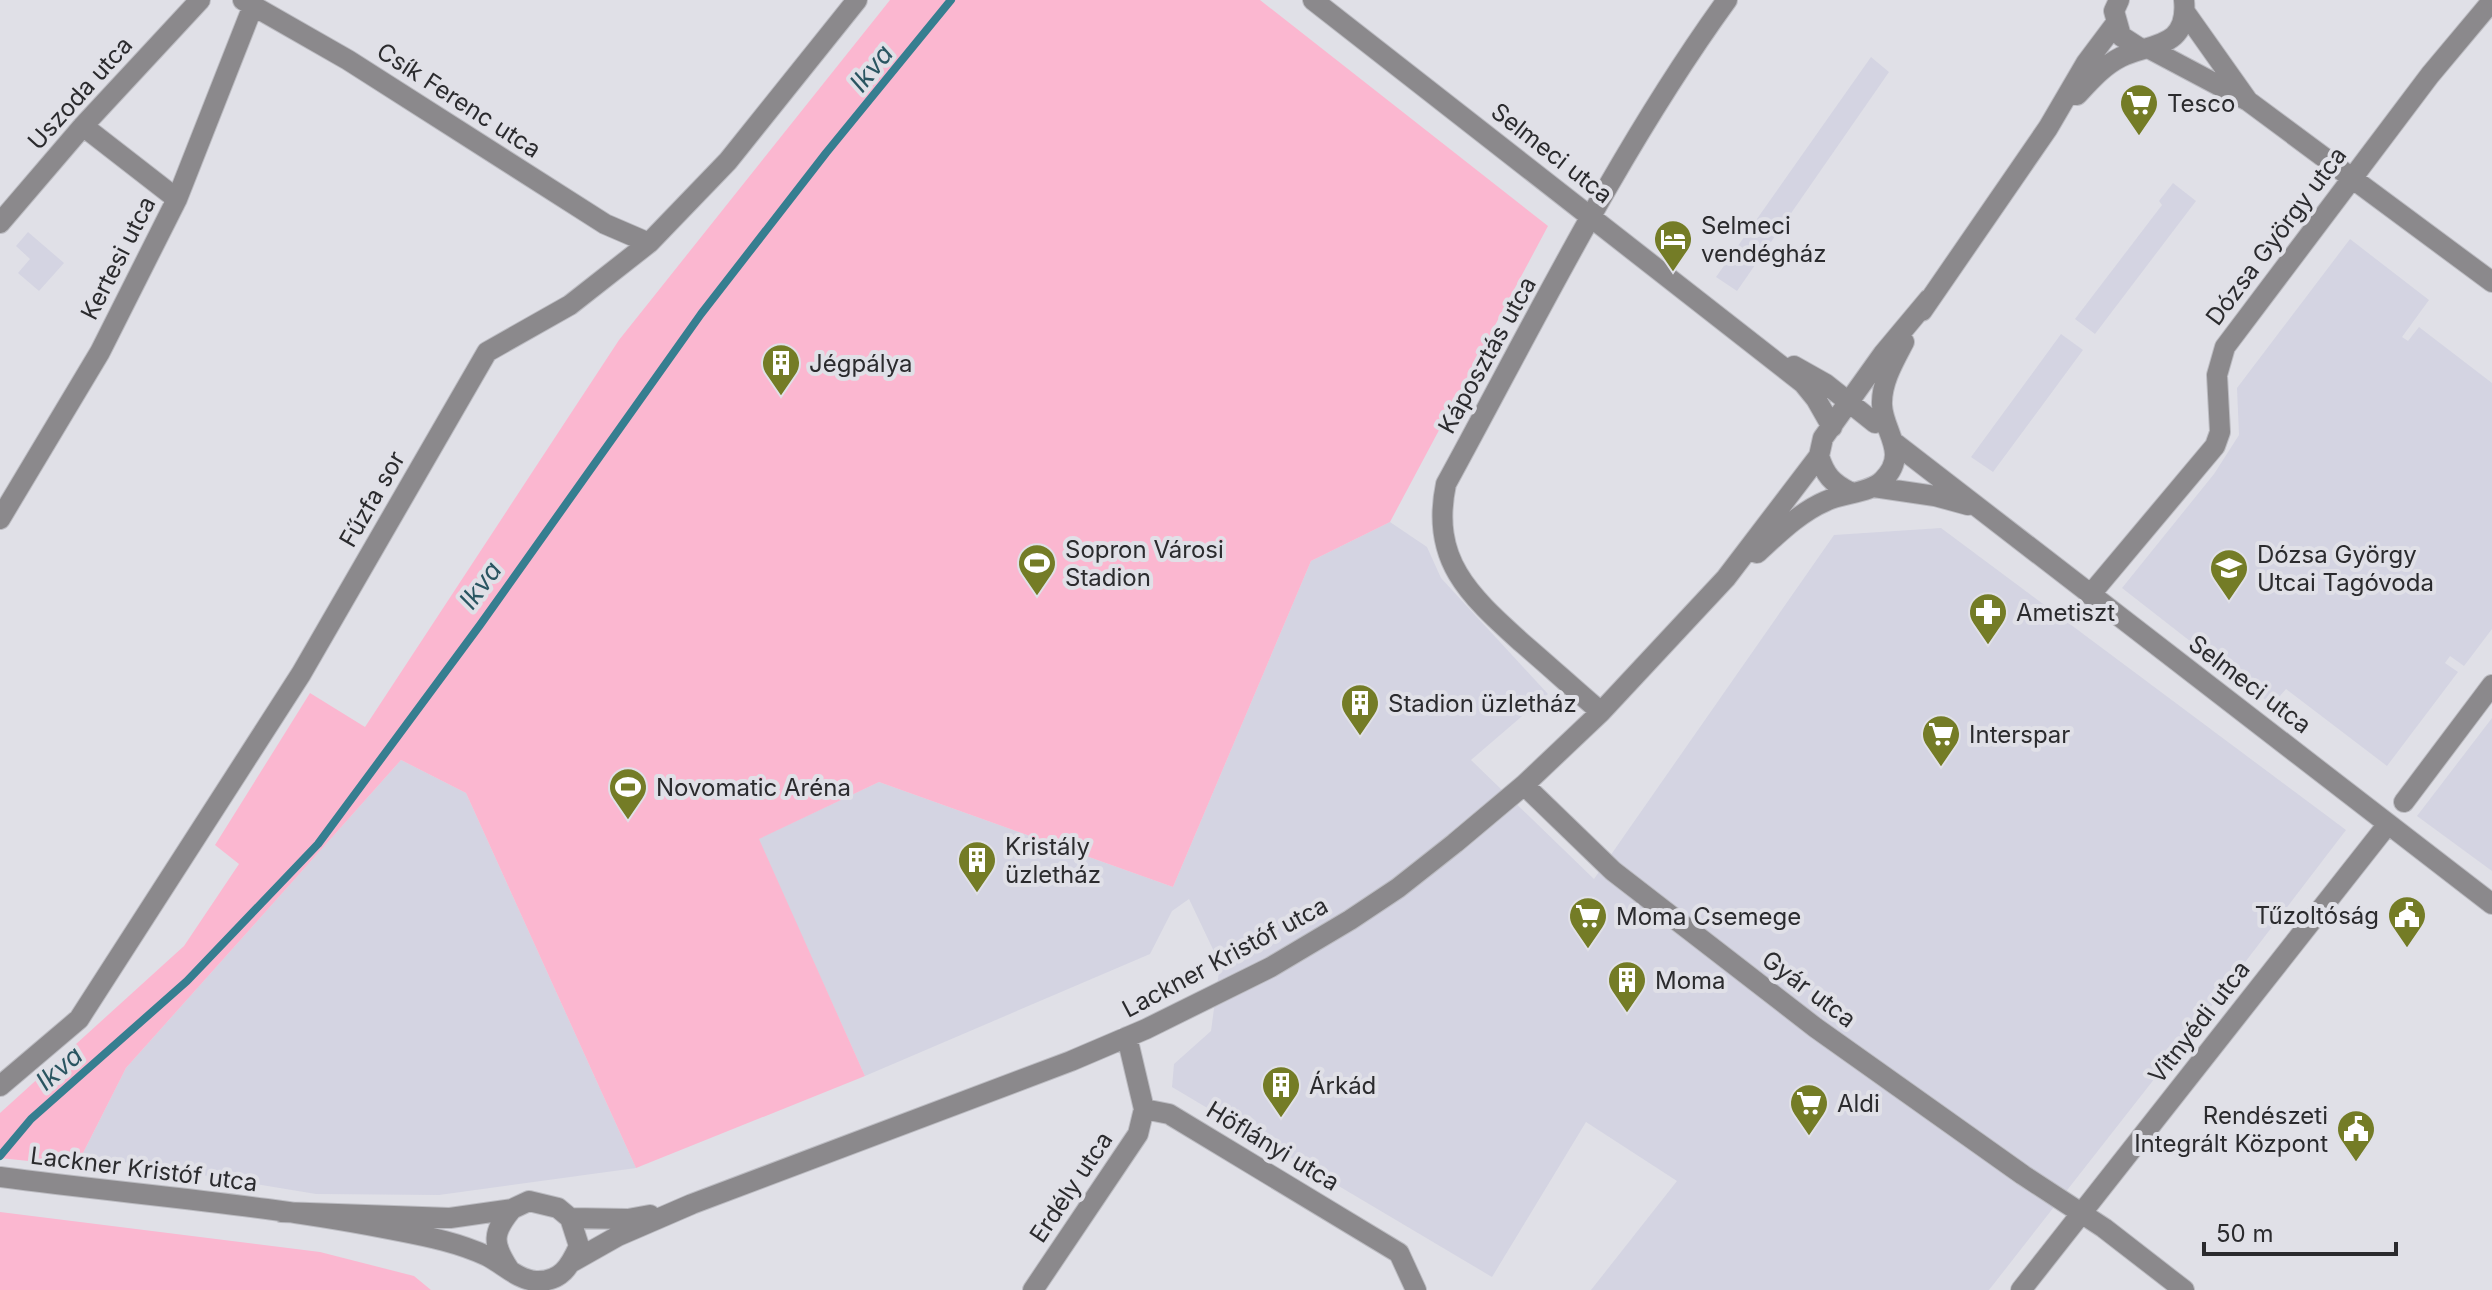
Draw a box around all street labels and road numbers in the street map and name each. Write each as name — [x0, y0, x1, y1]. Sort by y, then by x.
street label: Uszoda utca — [22, 31, 138, 155]
street label: Csík Ferenc utca — [372, 36, 546, 164]
street label: Selmeci utca — [1486, 97, 1618, 209]
street label: Dózsa György utca — [2200, 141, 2352, 331]
street label: Kertesi utca — [75, 191, 161, 325]
street label: Káposztás utca — [1432, 272, 1542, 438]
street label: Fűzfa sor — [333, 446, 411, 552]
street label: Selmeci utca — [2183, 629, 2317, 739]
street label: Lackner Kristóf utca — [1117, 890, 1333, 1024]
street label: Gyár utca — [1756, 944, 1862, 1034]
street label: Vitnyédi utca — [2142, 955, 2256, 1089]
street label: Höflányi utca — [1201, 1095, 1345, 1197]
street label: Erdély utca — [1023, 1126, 1119, 1248]
street label: Lackner Kristóf utca — [29, 1141, 259, 1197]

